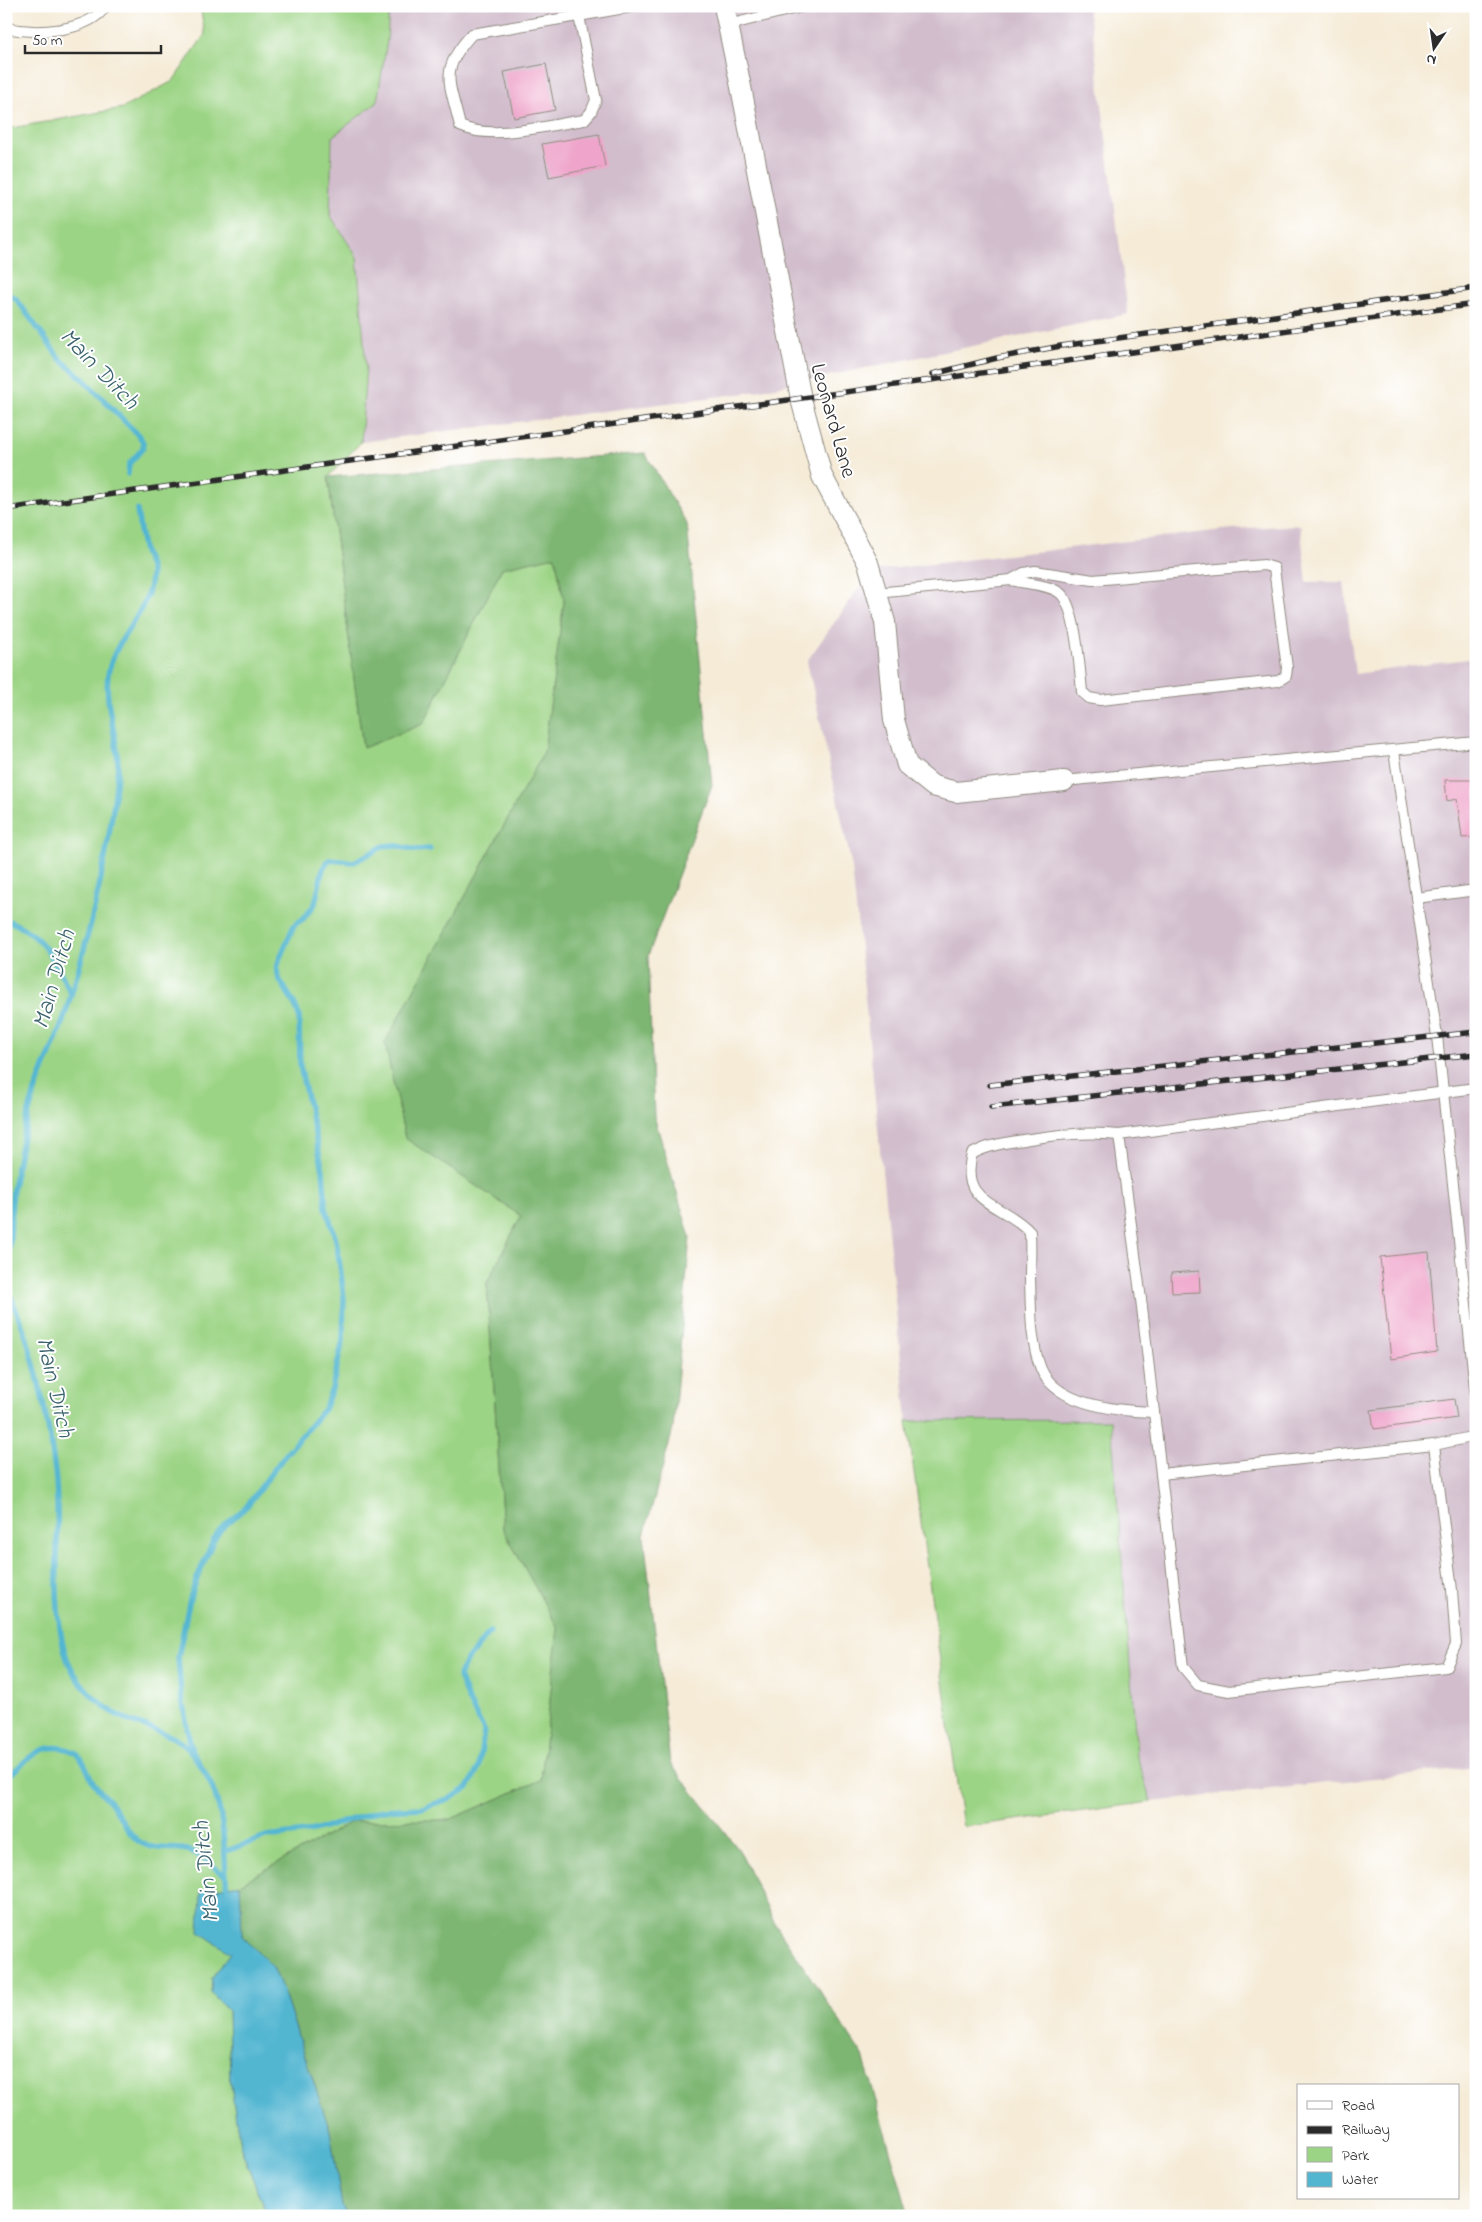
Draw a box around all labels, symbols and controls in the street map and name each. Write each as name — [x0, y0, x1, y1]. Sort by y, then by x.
scale bar — [25, 22, 161, 54]
north arrow — [1410, 22, 1460, 72]
text: 50 m — [32, 30, 63, 52]
text: N — [1424, 48, 1438, 70]
water label: Main Ditch — [50, 321, 147, 419]
street label: Leonard Lane — [801, 360, 864, 482]
water label: Main Ditch — [25, 925, 86, 1033]
water label: Main Ditch — [25, 1334, 82, 1442]
water label: Main Ditch — [185, 1819, 230, 1924]
legend — [1297, 2084, 1460, 2200]
text: Road — [1342, 2095, 1375, 2117]
text: Railway — [1342, 2119, 1390, 2142]
text: Park — [1342, 2145, 1370, 2167]
text: Water — [1342, 2169, 1378, 2191]

